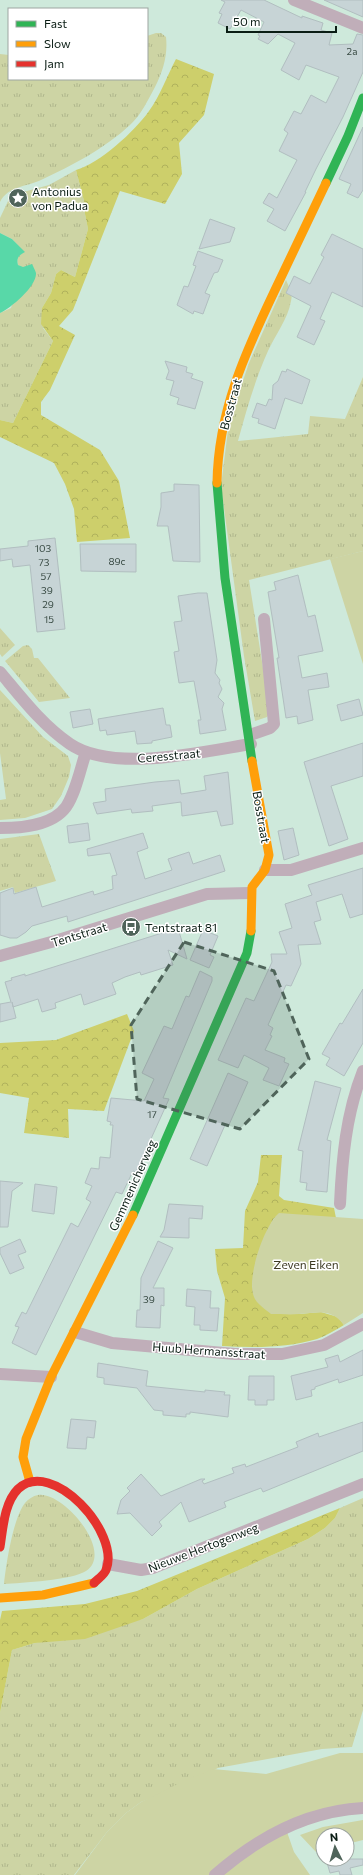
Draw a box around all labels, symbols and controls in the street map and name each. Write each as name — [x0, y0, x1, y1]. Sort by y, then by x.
legend — [8, 8, 148, 80]
scale bar — [227, 8, 336, 34]
text: 50 m — [233, 14, 261, 28]
text: Fast — [44, 16, 67, 30]
text: Slow — [44, 36, 71, 50]
house number: 2a — [347, 45, 357, 57]
text: Jam — [44, 56, 64, 71]
place label: Antonius von Padua — [32, 184, 88, 212]
place icon: Antonius von Padua — [7, 187, 29, 209]
street label: Bosstraat — [216, 377, 244, 431]
house number: 103 — [35, 542, 52, 554]
house number: 89c — [108, 555, 126, 567]
house number: 73 — [39, 556, 50, 568]
house number: 57 — [40, 570, 52, 582]
house number: 39 — [41, 584, 53, 596]
house number: 29 — [42, 598, 54, 610]
house number: 15 — [44, 613, 54, 625]
street label: Ceresstraat — [137, 745, 201, 765]
street label: Bosstraat — [251, 790, 273, 844]
bus stop icon: Tentstraat 81 — [120, 916, 142, 938]
street label: Tentstraat — [50, 919, 109, 949]
place label: Tentstraat 81 — [145, 920, 217, 934]
house number: 17 — [147, 1108, 157, 1120]
street label: Gemmenicherweg — [106, 1137, 159, 1233]
park label: Zeven Eiken — [273, 1257, 339, 1271]
house number: 39 — [143, 1293, 155, 1305]
street label: Huub Hermansstraat — [152, 1339, 266, 1361]
street label: Nieuwe Hertogenweg — [146, 1519, 261, 1574]
north arrow — [315, 1827, 355, 1867]
text: N — [329, 1830, 339, 1843]

